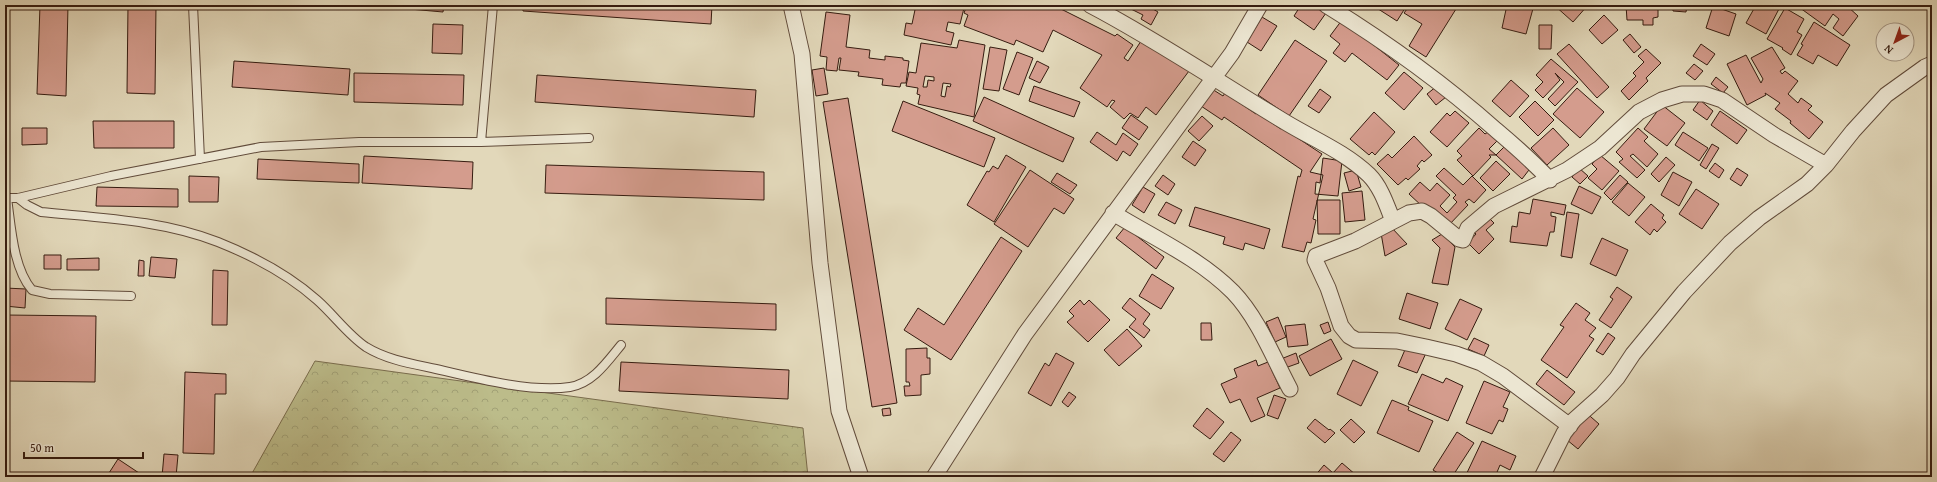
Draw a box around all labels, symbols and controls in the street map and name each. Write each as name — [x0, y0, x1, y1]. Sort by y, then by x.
north arrow — [1875, 22, 1915, 62]
text: N — [1880, 41, 1896, 58]
scale bar — [24, 434, 143, 460]
text: 50 m — [30, 439, 54, 456]

